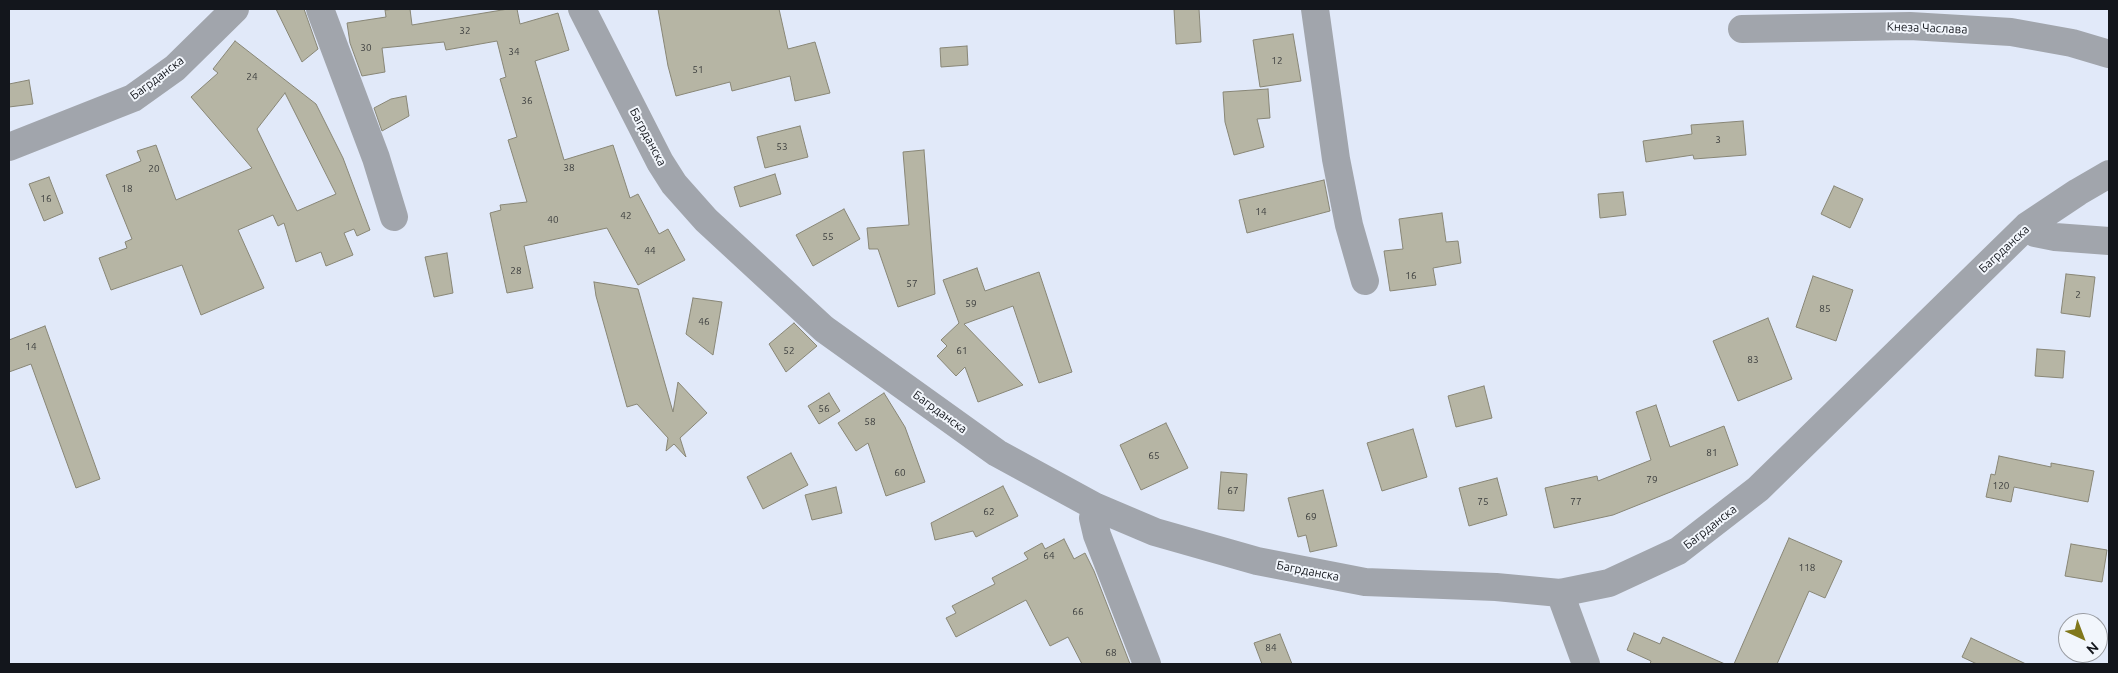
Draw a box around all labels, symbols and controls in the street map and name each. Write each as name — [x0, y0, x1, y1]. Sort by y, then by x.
street label: Кнеза Часлава — [1886, 19, 1968, 37]
house number: 32 — [459, 25, 471, 37]
house number: 30 — [360, 42, 372, 54]
house number: 34 — [508, 46, 520, 58]
street label: Багрданска — [127, 53, 187, 103]
house number: 12 — [1271, 55, 1283, 67]
house number: 51 — [692, 64, 704, 76]
house number: 24 — [246, 71, 258, 83]
house number: 36 — [521, 95, 533, 107]
street label: Багрданска — [627, 106, 669, 168]
house number: 3 — [1715, 134, 1721, 146]
house number: 53 — [776, 141, 788, 153]
house number: 38 — [563, 162, 575, 174]
house number: 20 — [148, 163, 160, 175]
house number: 18 — [121, 183, 133, 195]
house number: 16 — [40, 193, 52, 205]
house number: 14 — [1255, 206, 1267, 218]
house number: 42 — [620, 210, 632, 222]
house number: 40 — [547, 214, 559, 226]
street label: Багрданска — [1976, 222, 2032, 276]
house number: 55 — [822, 231, 834, 243]
house number: 44 — [644, 245, 656, 257]
house number: 28 — [510, 265, 522, 277]
house number: 16 — [1405, 270, 1417, 282]
house number: 57 — [906, 278, 918, 290]
house number: 2 — [2075, 289, 2081, 301]
house number: 59 — [965, 298, 977, 310]
house number: 85 — [1819, 303, 1831, 315]
house number: 46 — [698, 316, 710, 328]
house number: 14 — [25, 341, 37, 353]
house number: 52 — [783, 345, 795, 357]
house number: 61 — [956, 345, 968, 357]
house number: 83 — [1747, 354, 1759, 366]
street label: Багрданска — [910, 388, 970, 436]
house number: 56 — [818, 403, 830, 415]
house number: 58 — [864, 416, 876, 428]
house number: 81 — [1706, 447, 1718, 459]
house number: 65 — [1148, 450, 1160, 462]
house number: 60 — [894, 467, 906, 479]
house number: 79 — [1646, 474, 1658, 486]
house number: 120 — [1993, 480, 2009, 492]
house number: 67 — [1227, 485, 1239, 497]
house number: 75 — [1477, 496, 1489, 508]
house number: 77 — [1570, 496, 1582, 508]
street label: Багрданска — [1681, 502, 1739, 552]
house number: 62 — [983, 506, 995, 518]
house number: 69 — [1305, 511, 1317, 523]
house number: 64 — [1043, 550, 1055, 562]
street label: Багрданска — [1275, 558, 1341, 584]
house number: 118 — [1799, 562, 1815, 574]
house number: 66 — [1072, 606, 1084, 618]
north arrow — [2058, 613, 2108, 663]
text: N — [2083, 639, 2102, 658]
house number: 84 — [1265, 642, 1277, 654]
house number: 68 — [1105, 647, 1117, 659]

